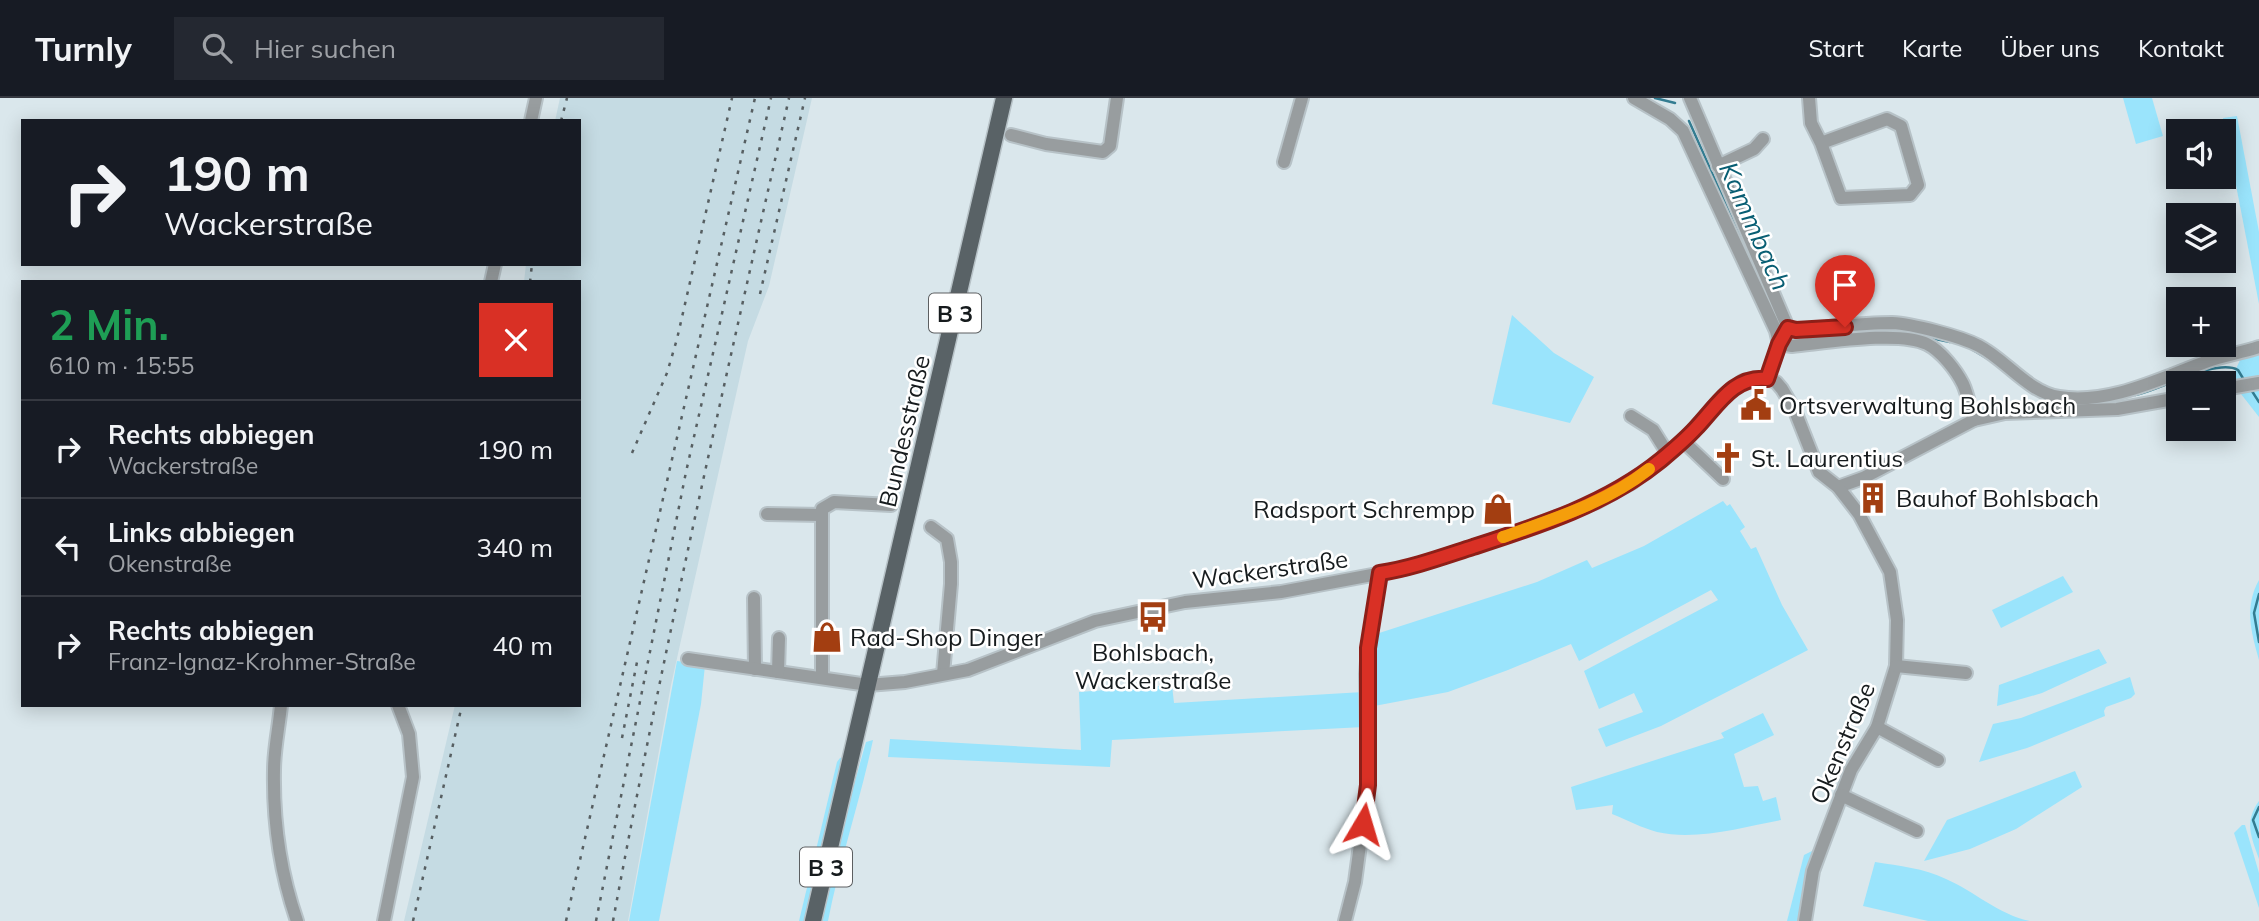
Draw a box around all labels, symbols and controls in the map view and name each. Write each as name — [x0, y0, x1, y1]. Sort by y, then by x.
search box — [174, 17, 664, 80]
text: Turnly — [35, 28, 132, 69]
icon: search — [198, 29, 236, 67]
text: Hier suchen — [254, 32, 396, 65]
text: Start — [1808, 33, 1864, 63]
text: Karte — [1902, 33, 1962, 63]
text: Über uns — [2000, 33, 2100, 63]
text: Kontakt — [2138, 33, 2224, 63]
map controls — [2166, 119, 2236, 441]
button: sound — [2166, 119, 2236, 189]
text: 190 m — [164, 142, 310, 203]
icon: right — [49, 147, 140, 238]
water label: Kammbach — [1712, 157, 1798, 295]
text: Wackerstraße — [164, 203, 373, 243]
button: layers — [2166, 203, 2236, 273]
pin — [1815, 255, 1875, 327]
icon: arrive — [1826, 266, 1864, 304]
button: + — [2166, 287, 2236, 357]
road number: B 3 — [929, 294, 981, 332]
text: 2 Min. — [49, 298, 169, 351]
button: close — [479, 303, 553, 377]
text: 610 m · 15:55 — [49, 351, 194, 380]
street label: Bundesstraße — [872, 352, 936, 510]
button: − — [2166, 371, 2236, 441]
public building icon: Ortsverwaltung Bohlsbach — [1739, 388, 1773, 422]
place label: Ortsverwaltung Bohlsbach — [1779, 390, 2076, 420]
text: Rechts abbiegen — [108, 418, 314, 451]
icon: right — [49, 430, 87, 468]
text: 190 m — [477, 433, 553, 466]
church icon: St. Laurentius — [1711, 441, 1745, 475]
place label: St. Laurentius — [1751, 443, 1903, 473]
text: Wackerstraße — [108, 451, 258, 480]
building icon: Bauhof Bohlsbach — [1856, 481, 1890, 515]
place label: Bauhof Bohlsbach — [1896, 483, 2099, 513]
shop icon: Radsport Schrempp — [1481, 492, 1515, 526]
place label: Radsport Schrempp — [1253, 494, 1475, 524]
text: Links abbiegen — [108, 516, 295, 549]
icon: left — [49, 528, 87, 566]
text: 340 m — [477, 531, 553, 564]
street label: Wackerstraße — [1190, 543, 1350, 595]
text: Okenstraße — [108, 549, 232, 578]
bus stop icon: Bohlsbach, Wackerstraße — [1136, 600, 1170, 634]
text: Rechts abbiegen — [108, 614, 314, 647]
shop icon: Rad-Shop Dinger — [810, 620, 844, 654]
place label: Rad-Shop Dinger — [850, 622, 1043, 652]
icon: right — [49, 626, 87, 664]
text: 40 m — [492, 629, 553, 662]
place label: Bohlsbach, Wackerstraße — [1075, 637, 1231, 695]
text: Franz-Ignaz-Krohmer-Straße — [108, 647, 416, 676]
street label: Okenstraße — [1803, 678, 1881, 808]
position arrow — [1326, 787, 1400, 861]
road number: B 3 — [800, 848, 852, 887]

